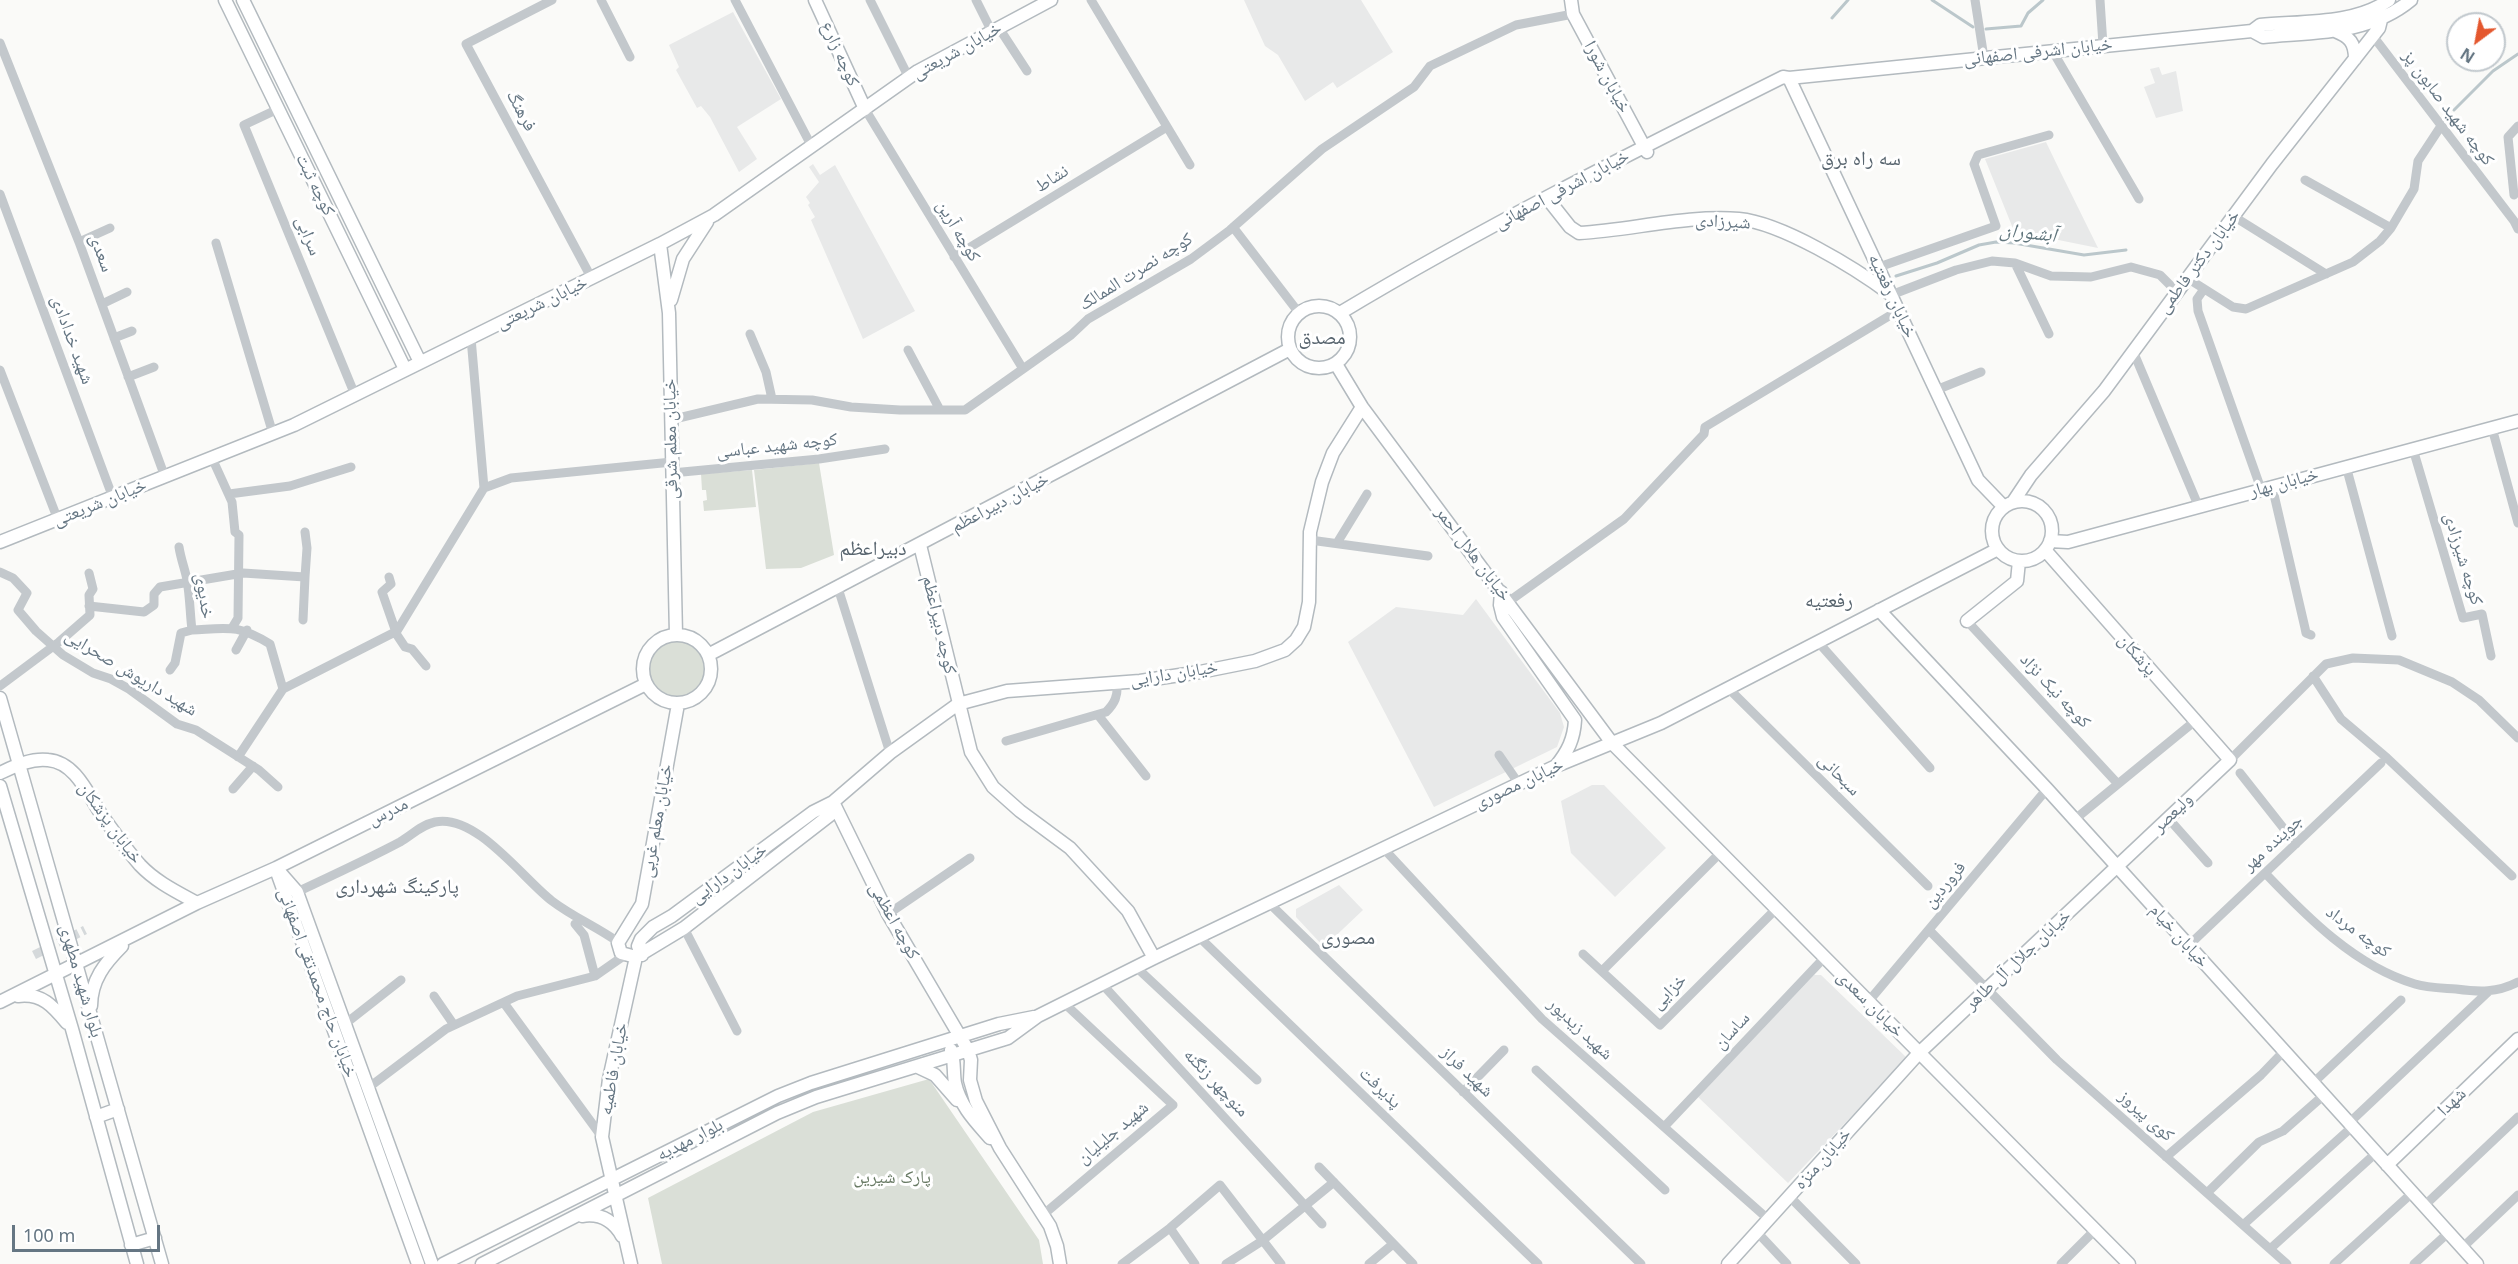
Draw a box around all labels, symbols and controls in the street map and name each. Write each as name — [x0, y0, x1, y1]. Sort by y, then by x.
north arrow — [2446, 12, 2506, 72]
street label: کوچه زارع — [816, 18, 864, 90]
street label: خیابان شریعتی — [909, 18, 1005, 84]
street label: خیابان اشرفی اصفهانی — [1963, 33, 2113, 71]
street label: خیابان شورا — [1579, 37, 1635, 117]
text: N — [2456, 43, 2479, 68]
street label: کوچه شهید صابون پز — [2397, 46, 2499, 170]
street label: فرهنگ — [501, 87, 541, 135]
street label: خیابان اشرفی اصفهانی — [1491, 145, 1633, 235]
district label: سه راه برق — [1821, 147, 1901, 171]
street label: کوچه ثبت — [291, 150, 339, 220]
street label: نشاط — [1031, 160, 1073, 198]
street label: کوچه آرین — [931, 196, 985, 266]
street label: خیابان دکتر فاطمی — [2153, 206, 2245, 318]
street label: شیرزادی — [1695, 210, 1751, 234]
street label: سرابی — [290, 213, 326, 259]
water label: آبشوران — [1998, 218, 2058, 248]
street label: کوچه نصرت الممالک — [1075, 228, 1197, 316]
street label: سعدی — [84, 231, 118, 275]
street label: خیابان رفعتیه — [1863, 251, 1921, 341]
street label: خیابان شریعتی — [493, 272, 591, 334]
street label: شهید خدادادی — [46, 293, 98, 387]
district label: مصدق — [1298, 326, 1346, 350]
street label: خیابان معلم شرقی — [659, 379, 683, 499]
street label: کوچه شهید عباسی — [715, 429, 839, 463]
street label: خیابان بهار — [2247, 463, 2321, 503]
street label: خیابان دبیراعظم — [947, 468, 1053, 538]
street label: خیابان شریعتی — [50, 474, 150, 532]
street label: خیابان هلال احمر — [1430, 502, 1516, 606]
street label: کوچه شیرزادی — [2439, 510, 2487, 608]
district label: دبیراعظم — [839, 537, 907, 561]
street label: خدیوی — [190, 572, 218, 620]
street label: کوچه دبیراعظم — [917, 574, 961, 676]
district label: رفعتیه — [1805, 589, 1853, 613]
street label: شهید داریوش صحرایی — [61, 625, 201, 721]
street label: پزشکان — [2113, 630, 2161, 680]
street label: کوچه نیک نژاد — [2015, 649, 2095, 733]
street label: خیابان دارایی — [1128, 656, 1220, 692]
street label: سبحانی — [1813, 749, 1865, 801]
street label: خیابان مصوری — [1471, 754, 1567, 814]
street label: خیابان معلم غربی — [636, 762, 678, 880]
street label: خیابان پزشکان — [73, 778, 147, 868]
street label: ولیعصر — [2148, 789, 2198, 837]
street label: مدرس — [364, 793, 412, 831]
street label: جوینده مهر — [2239, 810, 2307, 876]
street label: خیابان دارایی — [687, 839, 771, 909]
street label: فروردین — [1919, 857, 1971, 913]
district label: پارکینگ شهرداری — [335, 875, 459, 899]
street label: کوچه اعظمی — [864, 879, 924, 963]
street label: خیابان حاج محمدتقی اصفهانی — [273, 885, 361, 1081]
street label: خیابان خیام — [2145, 900, 2213, 972]
street label: کوچه مرداد — [2321, 901, 2395, 963]
street label: خیابان جلال آل طاهر — [1960, 905, 2076, 1015]
street label: بلوار شهید مطهری — [55, 922, 107, 1040]
district label: مصوری — [1321, 926, 1375, 950]
street label: خیابان سعدی — [1832, 966, 1908, 1042]
street label: خزایی — [1647, 970, 1691, 1014]
street label: شهید زیدپور — [1543, 993, 1617, 1065]
street label: ساسان — [1709, 1008, 1755, 1054]
street label: خیابان فاطمیه — [595, 1021, 633, 1117]
street label: شهید فراز — [1436, 1042, 1498, 1102]
street label: منوچهر زنگنه — [1179, 1044, 1253, 1122]
street label: پذیرفت — [1354, 1063, 1406, 1113]
street label: شهدا — [2433, 1083, 2471, 1121]
street label: کوی پیروز — [2114, 1086, 2178, 1146]
street label: شهید جلیلیان — [1073, 1097, 1153, 1169]
street label: بلوار مهدیه — [653, 1114, 727, 1166]
street label: خیابان منزه — [1790, 1124, 1856, 1194]
park label: پارک شیرین — [853, 1167, 931, 1189]
scale bar — [15, 1213, 164, 1251]
text: 100 m — [23, 1223, 75, 1247]

